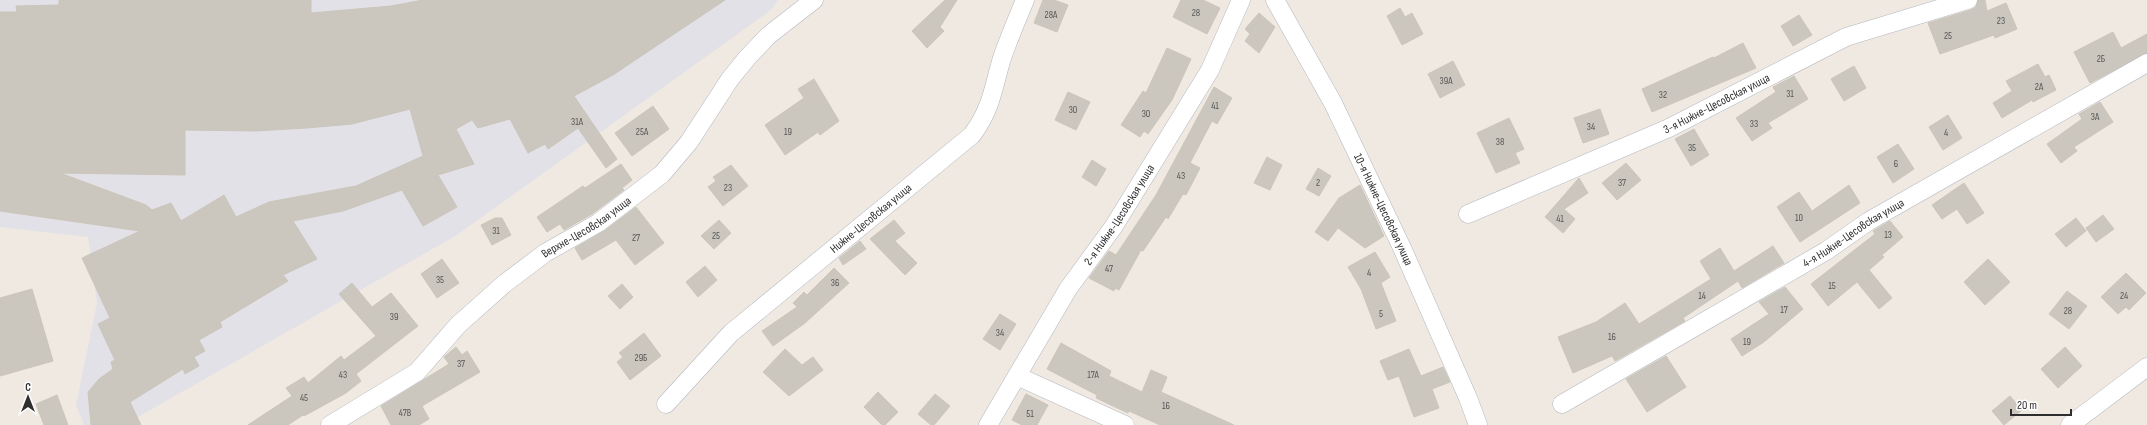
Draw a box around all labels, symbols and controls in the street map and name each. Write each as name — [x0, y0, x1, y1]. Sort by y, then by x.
house number: 28 — [1192, 7, 1200, 19]
house number: 28А — [1045, 9, 1058, 21]
house number: 23 — [1997, 15, 2005, 27]
house number: 25 — [1944, 30, 1952, 42]
house number: 2Б — [2097, 53, 2106, 65]
street label: 3-я Нижне-Цесовская улица — [1661, 70, 1773, 137]
house number: 39А — [1440, 75, 1453, 87]
house number: 2А — [2035, 81, 2044, 93]
house number: 31 — [1786, 88, 1794, 100]
house number: 32 — [1659, 89, 1667, 101]
house number: 41 — [1211, 100, 1219, 112]
house number: 30 — [1069, 104, 1077, 116]
house number: 30 — [1142, 108, 1150, 120]
house number: 3А — [2091, 111, 2100, 123]
house number: 31А — [571, 116, 584, 128]
house number: 33 — [1750, 118, 1758, 130]
house number: 34 — [1587, 121, 1595, 133]
house number: 25А — [636, 126, 649, 138]
house number: 19 — [784, 126, 792, 138]
house number: 4 — [1944, 127, 1948, 139]
house number: 38 — [1496, 136, 1504, 148]
house number: 35 — [1688, 142, 1696, 154]
street label: 10-я Нижне-Цесовская улица — [1350, 151, 1416, 268]
house number: 6 — [1894, 158, 1898, 170]
street label: 2-я Нижне-Цесовская улица — [1081, 162, 1158, 268]
house number: 43 — [1177, 170, 1185, 182]
house number: 2 — [1316, 177, 1320, 189]
house number: 37 — [1618, 177, 1626, 189]
street label: Нижне-Цесовская улица — [827, 180, 915, 257]
house number: 23 — [724, 182, 732, 194]
street label: Верхне-Цесовская улица — [538, 193, 635, 261]
street label: 4-я Нижне-Цесовская улица — [1800, 195, 1907, 271]
house number: 10 — [1795, 212, 1803, 224]
house number: 41 — [1556, 213, 1564, 225]
house number: 31 — [492, 225, 500, 237]
house number: 13 — [1884, 229, 1892, 241]
house number: 25 — [712, 230, 720, 242]
house number: 27 — [632, 232, 640, 244]
house number: 47 — [1105, 263, 1113, 275]
house number: 4 — [1367, 267, 1371, 279]
house number: 35 — [436, 274, 444, 286]
house number: 36 — [831, 277, 839, 289]
house number: 15 — [1828, 280, 1836, 292]
house number: 14 — [1698, 290, 1706, 302]
house number: 24 — [2120, 290, 2128, 302]
house number: 17 — [1780, 304, 1788, 316]
house number: 28 — [2064, 305, 2072, 317]
house number: 5 — [1379, 308, 1383, 320]
house number: 39 — [390, 311, 398, 323]
house number: 34 — [996, 327, 1004, 339]
house number: 16 — [1608, 331, 1616, 343]
house number: 19 — [1743, 336, 1751, 348]
house number: 29Б — [635, 352, 648, 364]
house number: 37 — [457, 358, 465, 370]
house number: 43 — [339, 369, 347, 381]
house number: 17А — [1087, 369, 1100, 381]
north arrow — [8, 377, 48, 417]
text: С — [25, 381, 31, 394]
scale bar — [2011, 391, 2071, 417]
house number: 45 — [300, 392, 308, 404]
text: 20 m — [2017, 398, 2037, 413]
house number: 16 — [1162, 400, 1170, 412]
house number: 47В — [399, 407, 412, 419]
house number: 51 — [1026, 408, 1034, 420]

